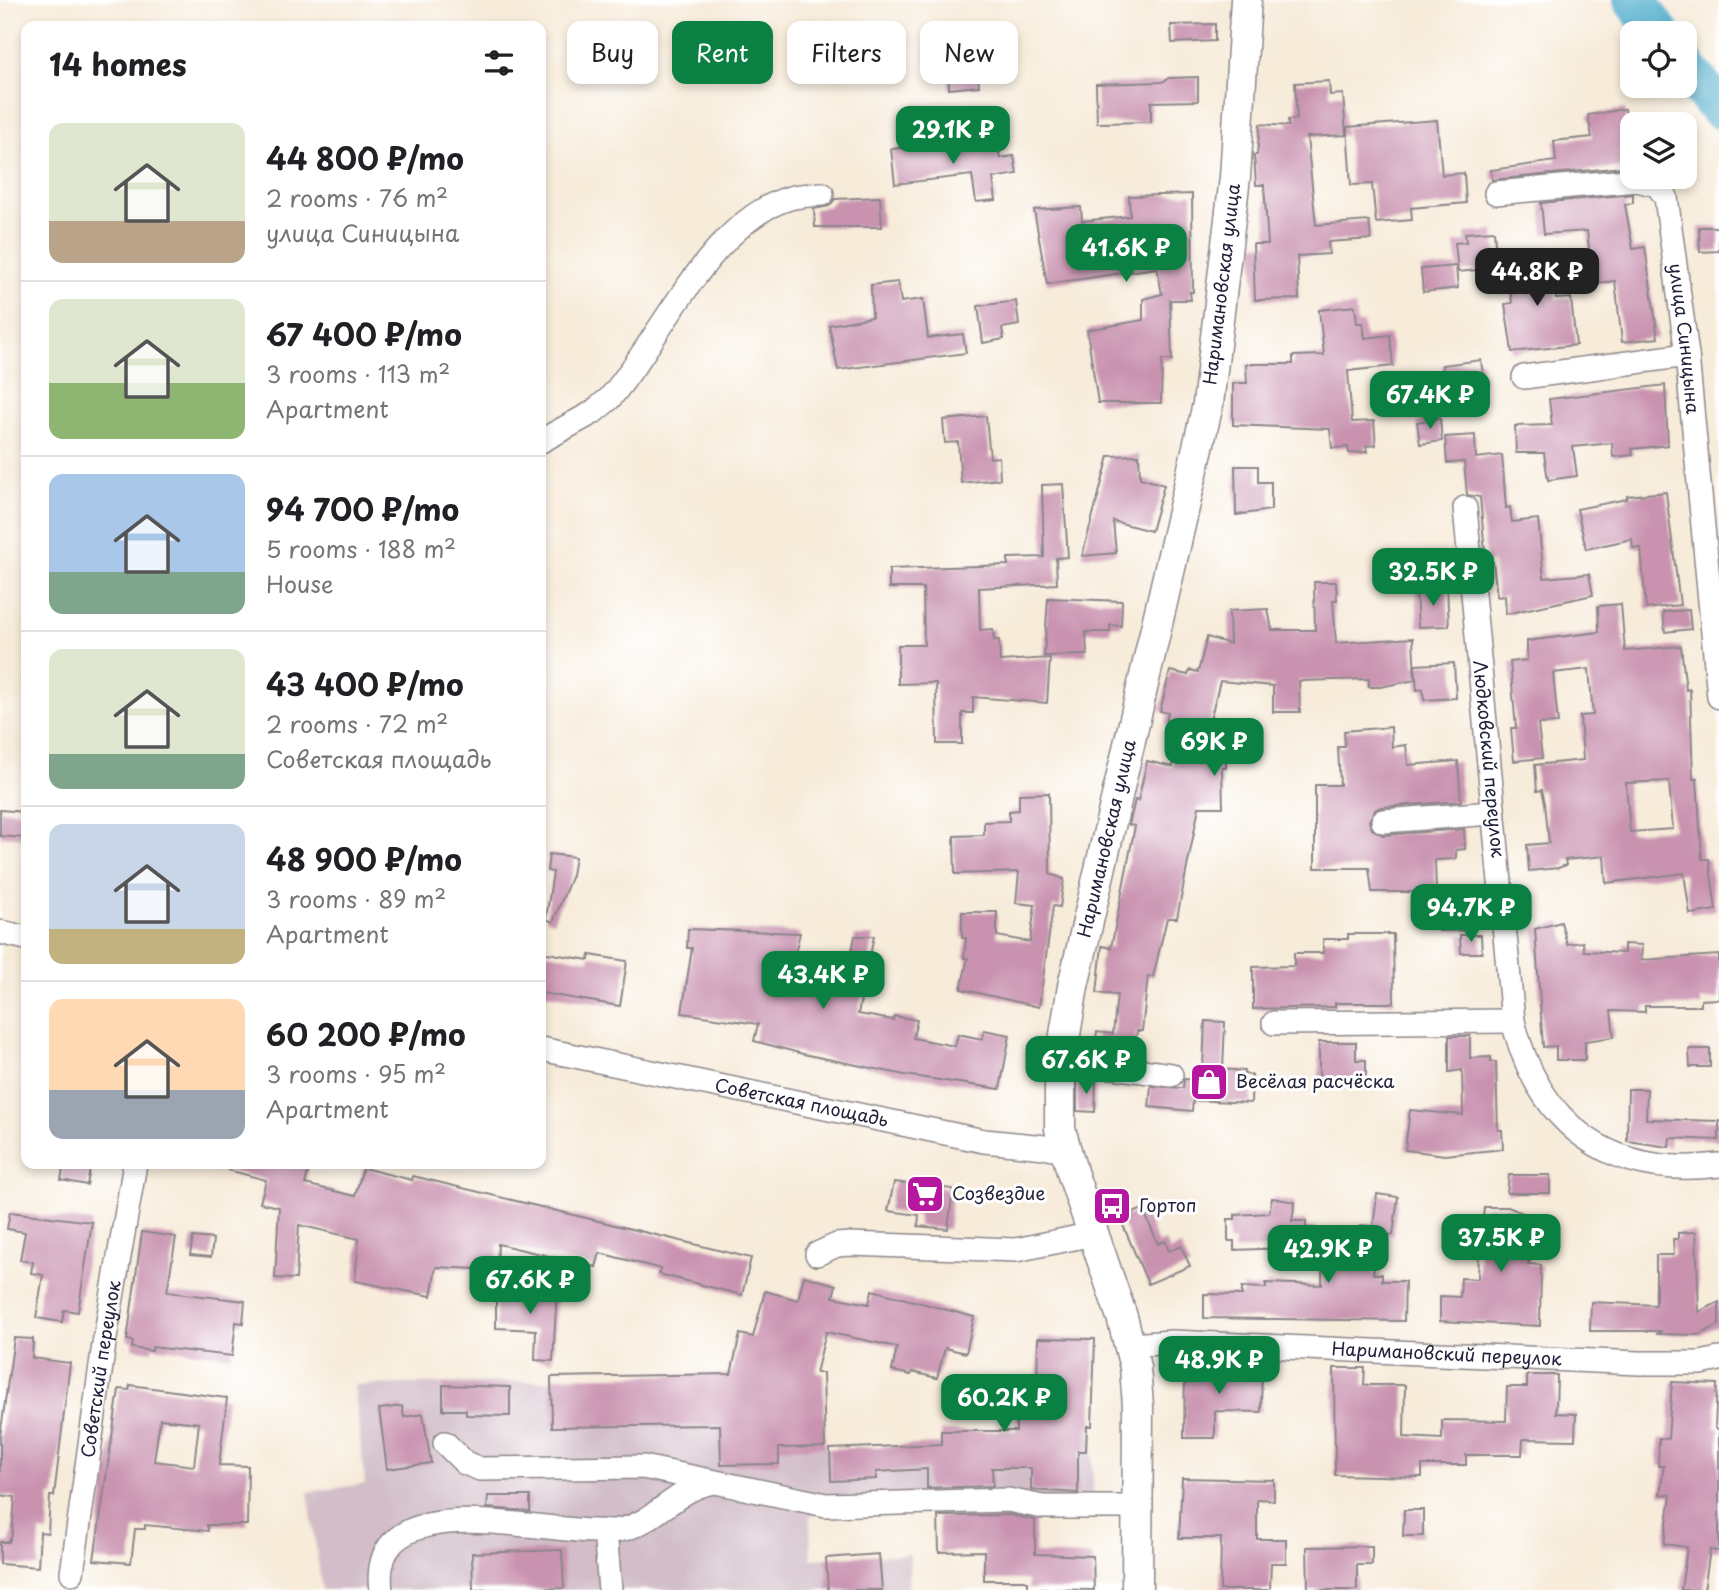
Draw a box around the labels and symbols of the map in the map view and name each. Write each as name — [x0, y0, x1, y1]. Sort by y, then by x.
pin: 29.1K ₽ — [888, 106, 1018, 166]
street label: Наримановская улица — [1195, 181, 1246, 386]
pin: 41.6K ₽ — [1061, 224, 1191, 284]
pin: 44.8K ₽ — [1472, 248, 1602, 308]
street label: улица Синицына — [1663, 262, 1708, 416]
pin: 67.4K ₽ — [1365, 372, 1495, 431]
pin: 32.5K ₽ — [1368, 548, 1498, 608]
street label: Людковский переулок — [1467, 659, 1513, 859]
pin: 69K ₽ — [1165, 718, 1263, 778]
street label: Наримановская улица — [1070, 736, 1142, 940]
pin: 94.7K ₽ — [1406, 884, 1536, 944]
pin: 43.4K ₽ — [758, 951, 888, 1011]
pin: 67.6K ₽ — [1021, 1036, 1151, 1096]
shop icon: Весёлая расчёска — [1188, 1061, 1230, 1103]
place label: Весёлая расчёска — [1236, 1067, 1395, 1094]
street label: Советская площадь — [713, 1070, 891, 1133]
supermarket icon: Созвездие — [904, 1173, 946, 1215]
place label: Созвездие — [952, 1179, 1045, 1206]
bus stop icon: Гортоп — [1091, 1185, 1133, 1227]
place label: Гортоп — [1139, 1191, 1197, 1218]
pin: 37.5K ₽ — [1436, 1214, 1566, 1274]
pin: 42.9K ₽ — [1263, 1226, 1393, 1285]
pin: 67.6K ₽ — [465, 1256, 595, 1316]
street label: Советский переулок — [73, 1278, 127, 1459]
street label: Наримановский переулок — [1331, 1334, 1563, 1372]
pin: 48.9K ₽ — [1154, 1336, 1284, 1396]
pin: 60.2K ₽ — [939, 1374, 1069, 1434]

